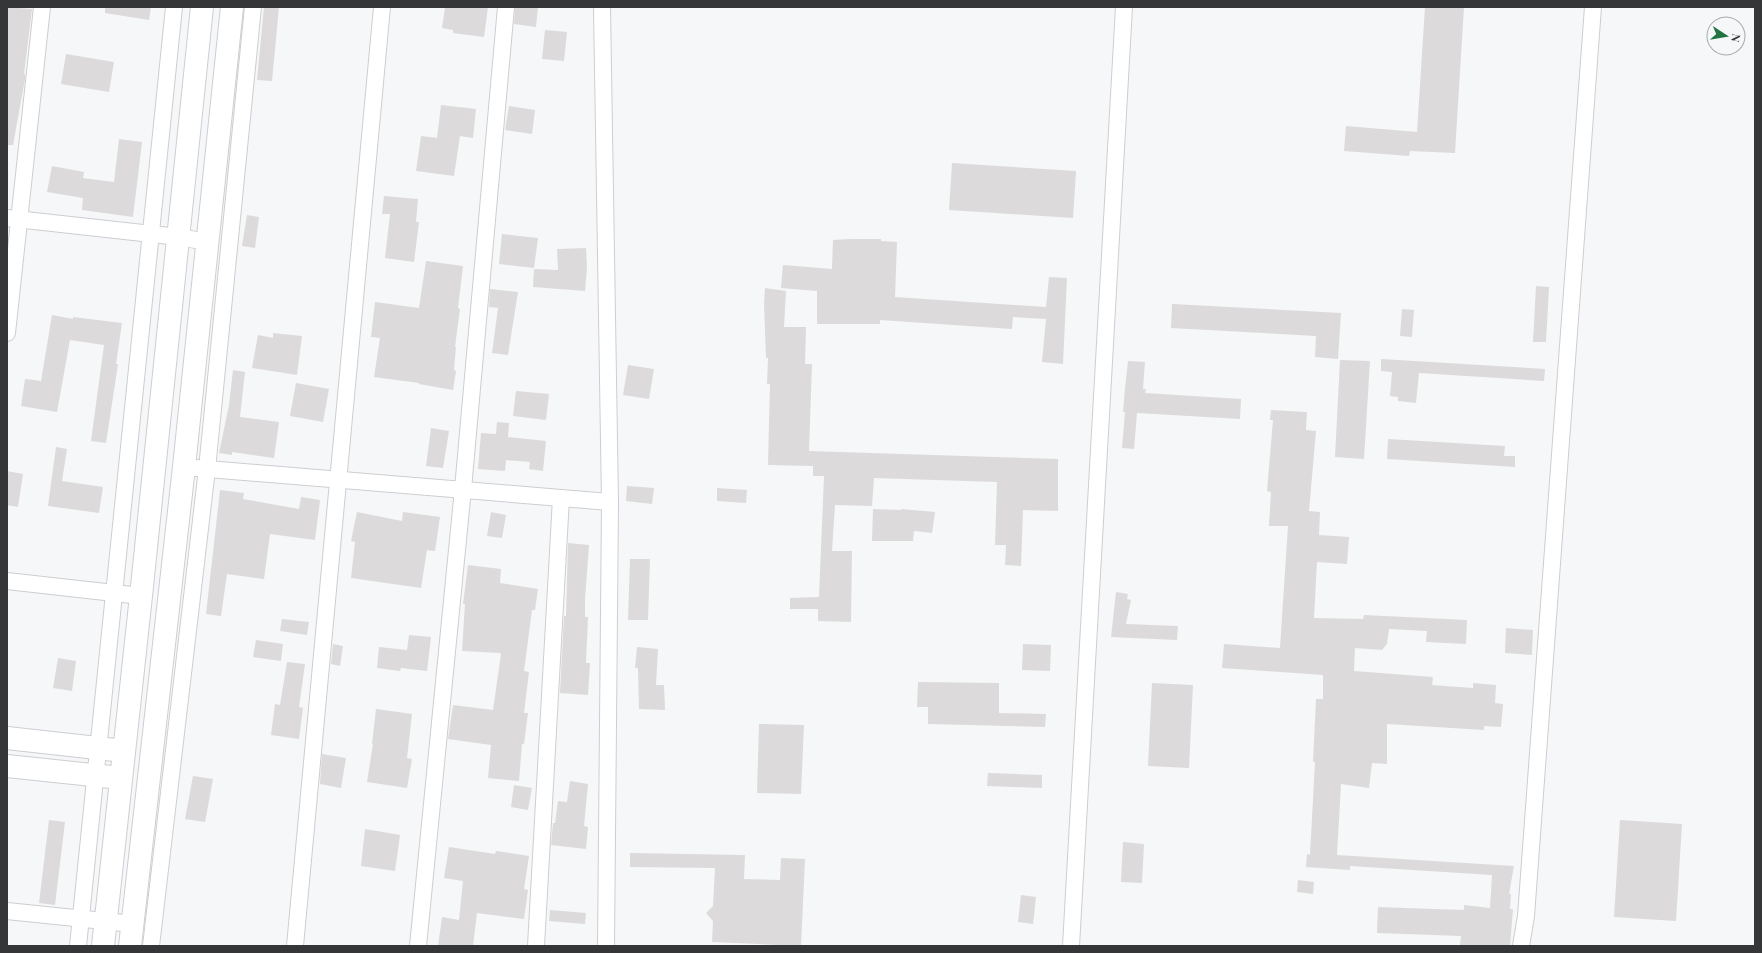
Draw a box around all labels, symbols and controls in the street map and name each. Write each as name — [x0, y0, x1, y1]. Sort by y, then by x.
north arrow — [1706, 16, 1746, 56]
text: N — [1728, 33, 1744, 44]

